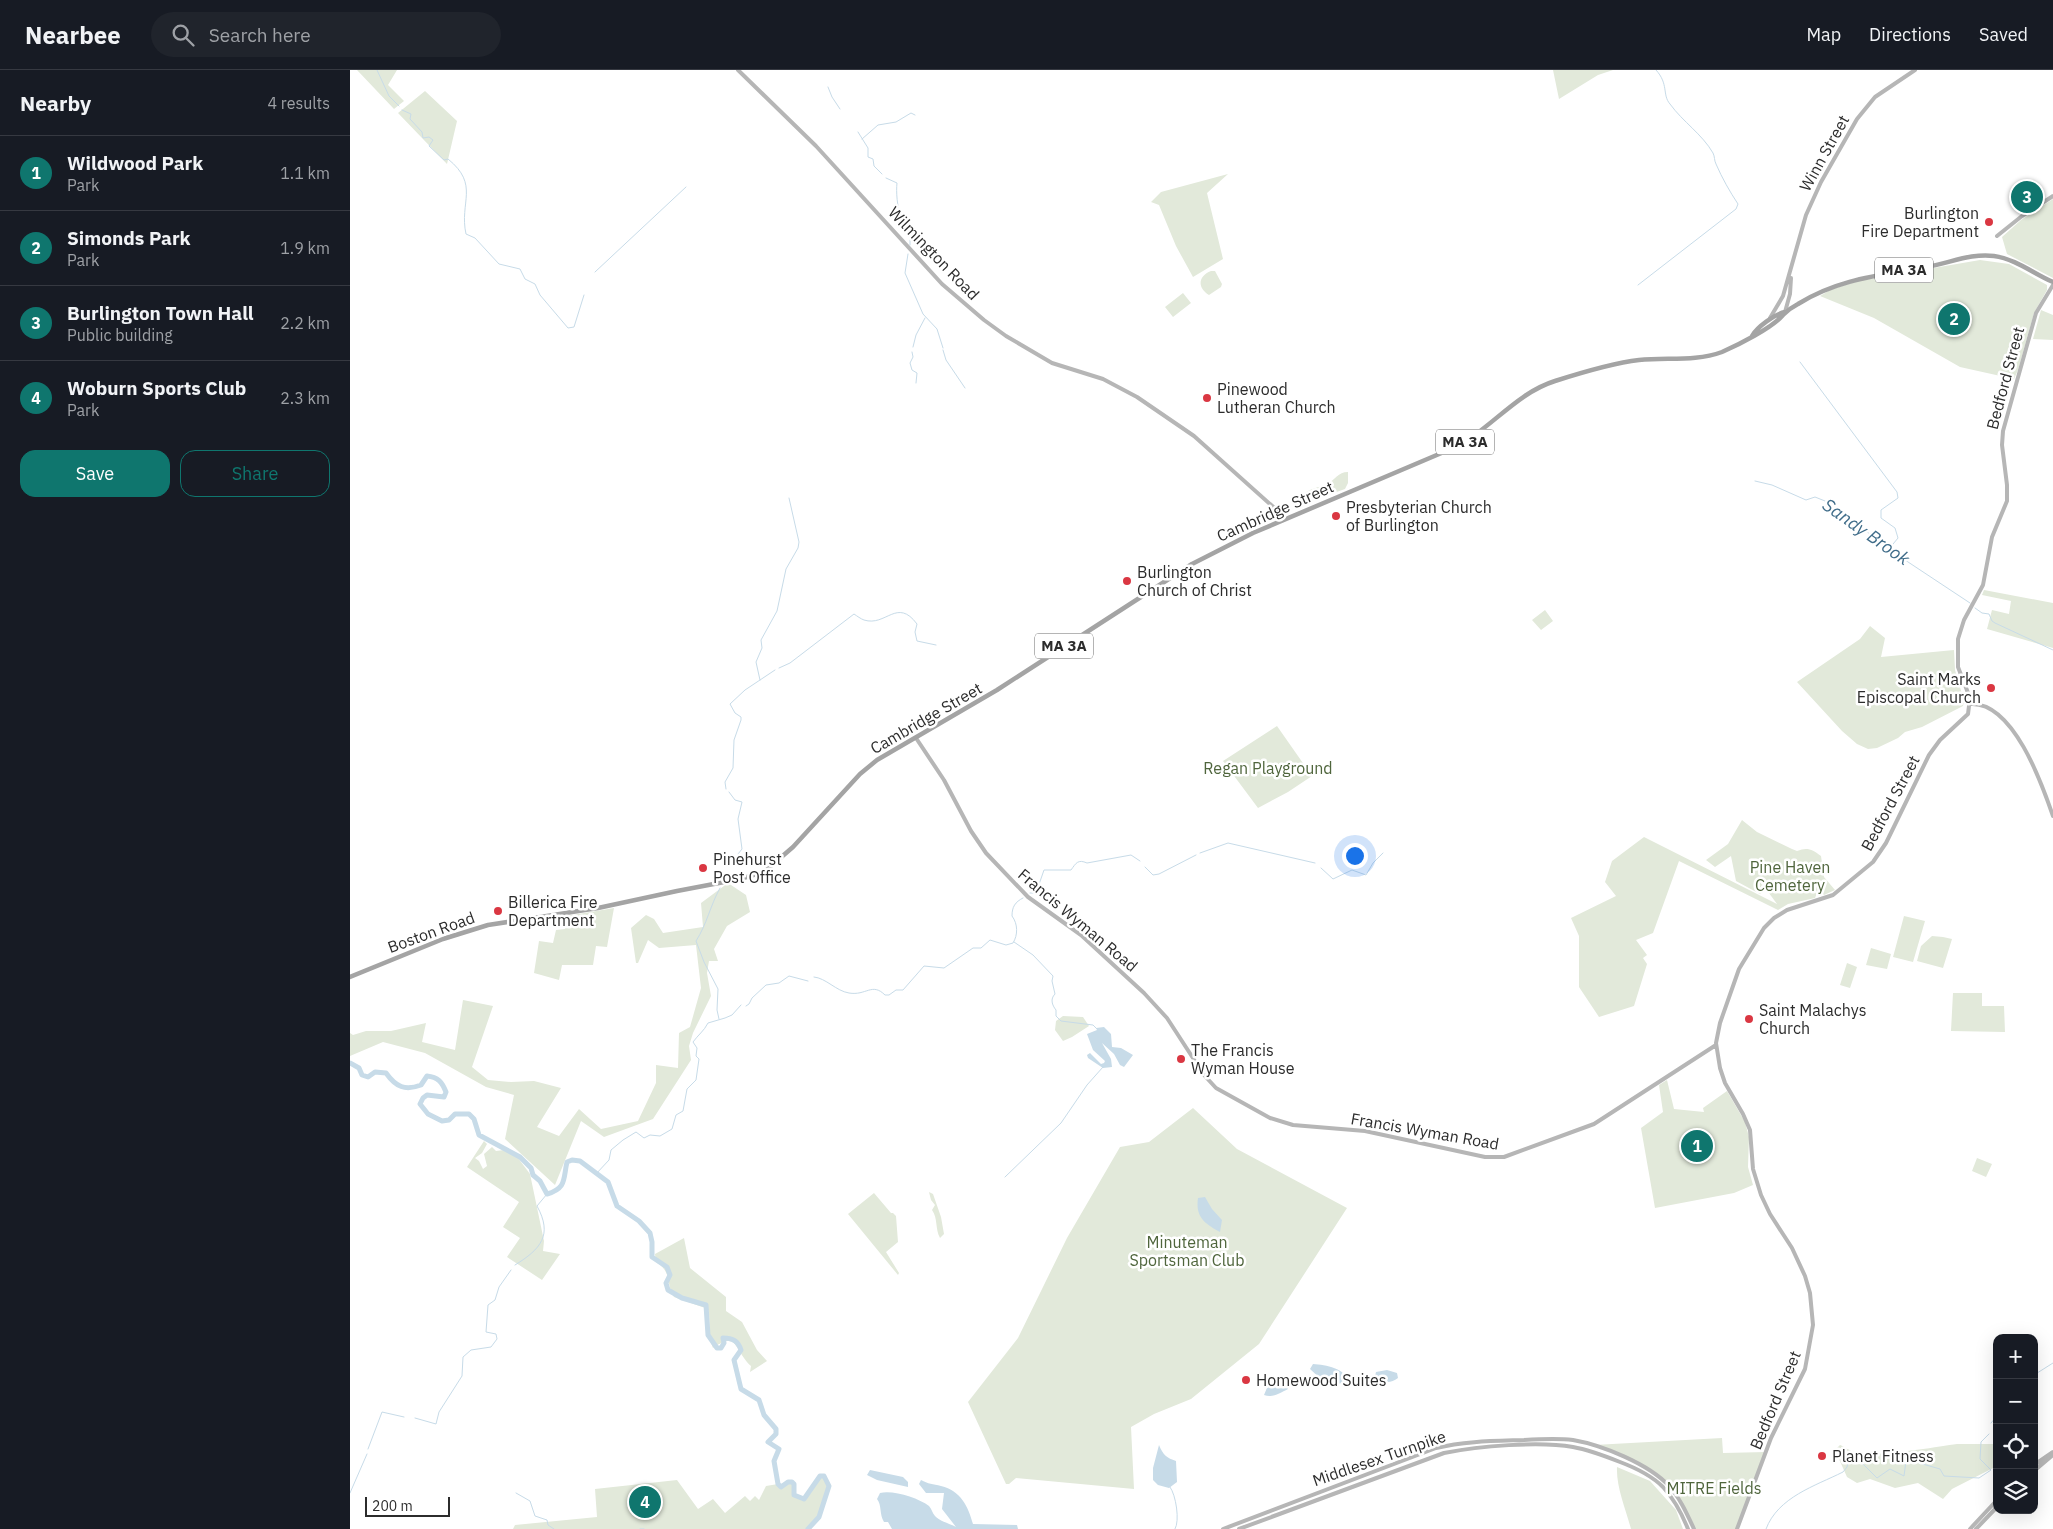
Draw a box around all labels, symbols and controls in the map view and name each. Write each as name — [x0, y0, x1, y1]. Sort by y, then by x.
search box — [151, 12, 501, 57]
text: Nearbee — [25, 19, 121, 51]
icon: search — [169, 21, 197, 49]
text: Search here — [209, 23, 311, 47]
text: Map — [1806, 23, 1841, 46]
text: Directions — [1869, 23, 1951, 46]
text: Saved — [1979, 23, 2028, 46]
text: Nearby — [20, 89, 91, 117]
text: 4 results — [267, 93, 330, 113]
street label: Winn Street — [1795, 111, 1853, 195]
text: Wildwood Park — [67, 151, 203, 175]
text: 1 — [31, 163, 41, 183]
text: 1.1 km — [280, 163, 330, 183]
text: Park — [67, 175, 99, 195]
pin: 3 — [2011, 178, 2043, 216]
street label: Wilmington Road — [884, 202, 984, 304]
place label: Burlington Fire Department — [1861, 203, 1979, 241]
marker: Burlington Fire Department — [1983, 216, 1995, 228]
text: Simonds Park — [67, 226, 191, 250]
text: 2 — [31, 238, 41, 258]
text: 1.9 km — [280, 238, 330, 258]
text: Park — [67, 250, 99, 270]
road number: MA 3A — [1875, 258, 1933, 282]
pin: 2 — [1938, 300, 1970, 338]
text: Burlington Town Hall — [67, 301, 254, 325]
text: 3 — [31, 313, 41, 333]
text: 2.2 km — [280, 313, 330, 333]
text: Public building — [67, 325, 173, 345]
street label: Bedford Street — [1982, 325, 2028, 431]
text: Woburn Sports Club — [67, 376, 246, 400]
place label: Pinewood Lutheran Church — [1217, 379, 1336, 417]
text: 4 — [31, 388, 41, 408]
text: 2.3 km — [280, 388, 330, 408]
marker: Pinewood Lutheran Church — [1201, 392, 1213, 404]
text: Park — [67, 400, 99, 420]
road number: MA 3A — [1436, 430, 1494, 454]
button: Save — [20, 450, 170, 497]
button: Share — [180, 450, 330, 497]
street label: Cambridge Street — [1214, 476, 1336, 546]
water label: Sandy Brook — [1818, 493, 1915, 570]
place label: Presbyterian Church of Burlington — [1346, 497, 1492, 535]
marker: Presbyterian Church of Burlington — [1330, 510, 1342, 522]
place label: Burlington Church of Christ — [1137, 562, 1252, 600]
marker: Burlington Church of Christ — [1121, 575, 1133, 587]
road number: MA 3A — [1035, 634, 1093, 658]
place label: Saint Marks Episcopal Church — [1857, 669, 1981, 707]
street label: Cambridge Street — [867, 678, 985, 758]
marker: Saint Marks Episcopal Church — [1985, 682, 1997, 694]
street label: Bedford Street — [1856, 752, 1924, 854]
park label: Regan Playground — [1203, 758, 1333, 778]
your location — [1342, 843, 1368, 869]
place label: Pinehurst Post Office — [713, 849, 791, 887]
park label: Pine Haven Cemetery — [1750, 857, 1830, 895]
marker: Pinehurst Post Office — [697, 862, 709, 874]
street label: Francis Wyman Road — [1014, 864, 1142, 976]
place label: Billerica Fire Department — [508, 892, 598, 930]
marker: Billerica Fire Department — [492, 905, 504, 917]
street label: Boston Road — [385, 907, 477, 957]
place label: Saint Malachys Church — [1759, 1000, 1866, 1038]
marker: Saint Malachys Church — [1743, 1013, 1755, 1025]
place label: The Francis Wyman House — [1191, 1040, 1295, 1078]
marker: The Francis Wyman House — [1175, 1053, 1187, 1065]
street label: Francis Wyman Road — [1349, 1108, 1501, 1154]
pin: 1 — [1681, 1127, 1713, 1165]
park label: Minuteman Sportsman Club — [1130, 1232, 1244, 1270]
map controls — [1993, 1334, 2038, 1514]
button: + — [1993, 1334, 2038, 1379]
street label: Bedford Street — [1745, 1348, 1805, 1452]
place label: Homewood Suites — [1256, 1370, 1387, 1390]
marker: Homewood Suites — [1240, 1374, 1252, 1386]
button: − — [1993, 1379, 2038, 1424]
button: locate — [1993, 1424, 2038, 1469]
street label: Middlesex Turnpike — [1310, 1426, 1448, 1490]
place label: Planet Fitness — [1832, 1446, 1934, 1466]
marker: Planet Fitness — [1816, 1450, 1828, 1462]
button: layers — [1993, 1469, 2038, 1514]
park label: MITRE Fields — [1667, 1478, 1761, 1498]
pin: 4 — [629, 1483, 661, 1521]
scale bar — [365, 1494, 450, 1517]
text: 200 m — [372, 1497, 413, 1515]

